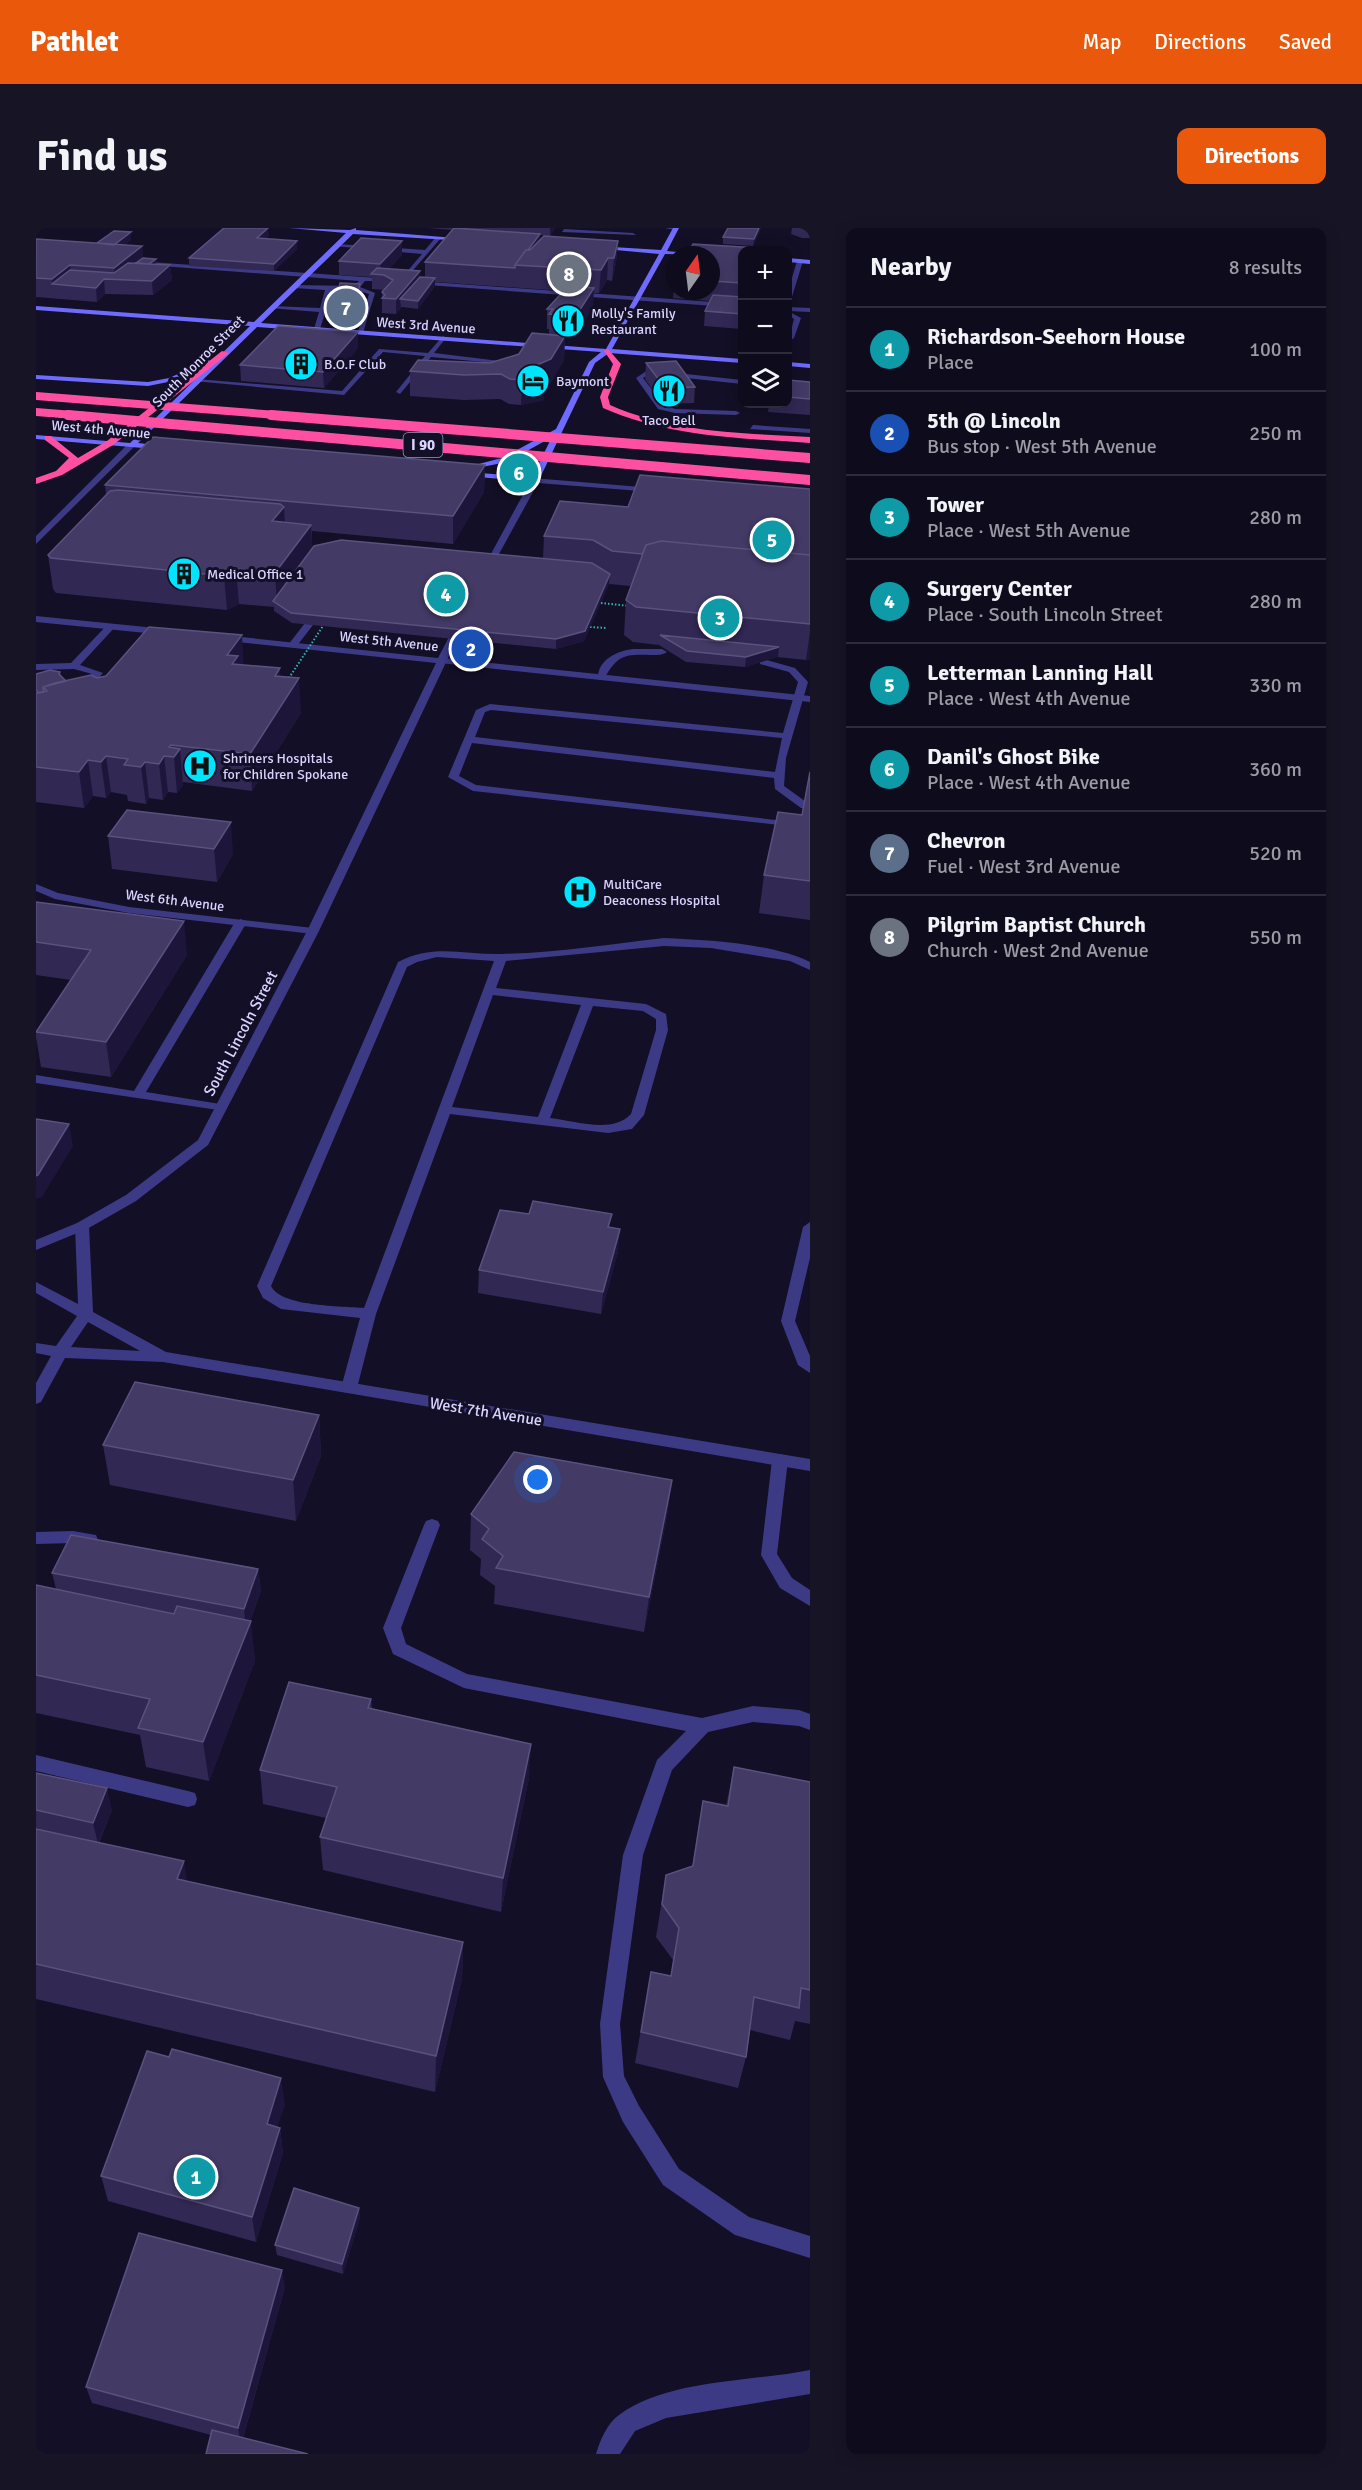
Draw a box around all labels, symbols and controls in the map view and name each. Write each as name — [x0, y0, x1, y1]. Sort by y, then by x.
text: Pathlet — [30, 25, 119, 59]
text: Map — [1083, 29, 1121, 55]
text: Directions — [1154, 29, 1246, 55]
text: Saved — [1279, 29, 1332, 55]
button: Directions — [1177, 128, 1326, 184]
text: Find us — [36, 131, 167, 182]
north arrow — [666, 246, 720, 300]
map controls — [738, 246, 792, 408]
button: + — [738, 246, 792, 300]
text: Nearby — [870, 251, 951, 283]
pin: 8 — [550, 252, 588, 296]
text: 8 results — [1229, 255, 1302, 280]
pin: 7 — [326, 286, 366, 331]
button: − — [738, 300, 792, 354]
restaurant icon: Molly's Family Restaurant — [550, 303, 586, 339]
place label: Molly's Family Restaurant — [591, 305, 676, 338]
street label: South Monroe Street — [149, 312, 248, 411]
street label: West 3rd Avenue — [376, 314, 476, 337]
text: Richardson-Seehorn House — [927, 323, 1185, 350]
text: 1 — [884, 337, 895, 362]
text: 100 m — [1249, 337, 1302, 362]
building icon: B.O.F Club — [283, 346, 319, 382]
text: Place — [927, 350, 974, 375]
button: layers — [738, 354, 792, 408]
place label: B.O.F Club — [324, 356, 386, 373]
hotel icon: Baymont — [515, 363, 551, 399]
place label: Baymont — [556, 373, 609, 390]
restaurant icon: Taco Bell — [651, 373, 687, 409]
text: 5th @ Lincoln — [927, 407, 1061, 434]
place label: Taco Bell — [642, 412, 696, 429]
street label: West 4th Avenue — [51, 417, 151, 442]
text: 2 — [884, 421, 895, 446]
text: 250 m — [1249, 421, 1302, 446]
road number: I 90 — [404, 433, 442, 457]
text: Bus stop · West 5th Avenue — [927, 434, 1157, 459]
pin: 6 — [500, 450, 538, 496]
text: Tower — [927, 491, 984, 518]
text: 3 — [884, 505, 895, 530]
text: 280 m — [1249, 505, 1302, 530]
pin: 5 — [752, 518, 792, 562]
text: Place · West 5th Avenue — [927, 518, 1131, 543]
building icon: Medical Office 1 — [166, 556, 202, 592]
place label: Medical Office 1 — [207, 566, 303, 583]
pin: 4 — [426, 572, 466, 616]
text: Surgery Center — [927, 575, 1072, 602]
text: 4 — [884, 589, 895, 614]
text: 280 m — [1249, 589, 1302, 614]
pin: 3 — [700, 596, 740, 640]
text: Place · South Lincoln Street — [927, 602, 1163, 627]
pin: 2 — [452, 626, 490, 672]
street label: West 5th Avenue — [339, 628, 439, 655]
text: Letterman Lanning Hall — [927, 659, 1153, 686]
text: 5 — [884, 673, 895, 698]
text: 330 m — [1249, 673, 1302, 698]
text: Place · West 4th Avenue — [927, 686, 1131, 711]
text: Danil's Ghost Bike — [927, 743, 1100, 770]
hospital icon: Shriners Hospitals for Children Spokane — [182, 748, 218, 784]
place label: Shriners Hospitals for Children Spokane — [223, 750, 348, 783]
text: 6 — [884, 757, 895, 782]
text: 360 m — [1249, 757, 1302, 782]
text: Place · West 4th Avenue — [927, 770, 1131, 795]
text: Chevron — [927, 827, 1006, 854]
text: 7 — [884, 841, 895, 866]
text: 520 m — [1249, 841, 1302, 866]
text: Fuel · West 3rd Avenue — [927, 854, 1120, 879]
hospital icon: MultiCare Deaconess Hospital — [562, 874, 598, 910]
place label: MultiCare Deaconess Hospital — [603, 876, 720, 909]
street label: West 6th Avenue — [125, 886, 225, 915]
text: Pilgrim Baptist Church — [927, 911, 1146, 938]
text: 8 — [884, 925, 895, 950]
text: 550 m — [1249, 925, 1302, 950]
text: Church · West 2nd Avenue — [927, 938, 1149, 963]
street label: South Lincoln Street — [199, 967, 283, 1100]
street label: West 7th Avenue — [428, 1393, 544, 1431]
your location — [523, 1465, 552, 1494]
pin: 1 — [176, 2154, 216, 2200]

